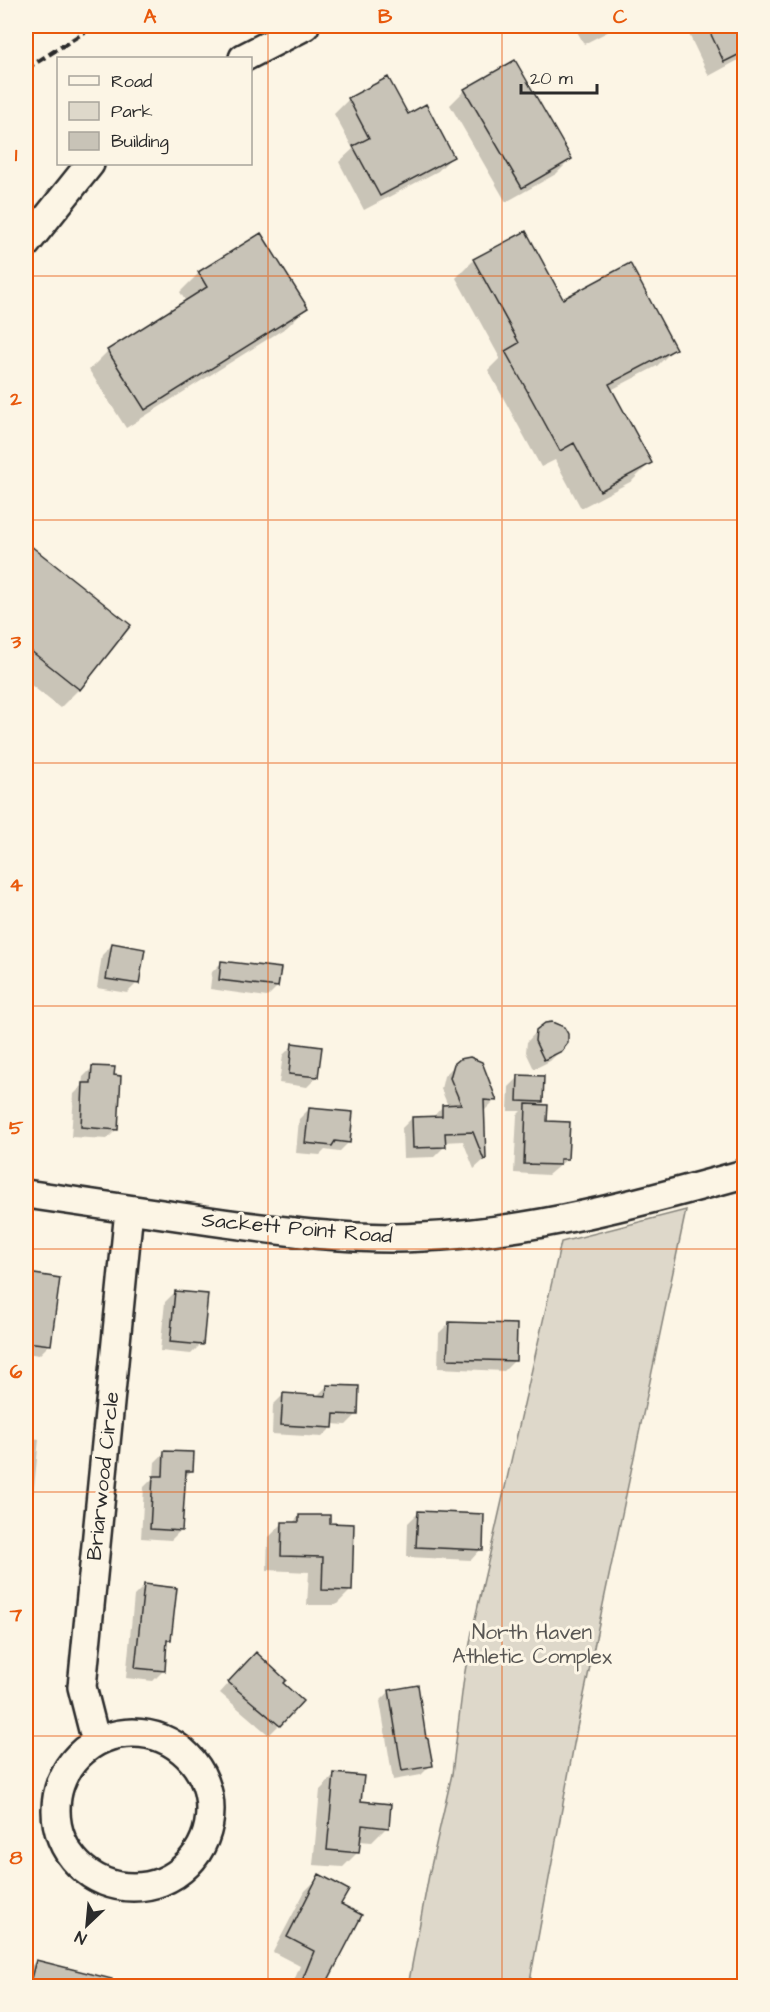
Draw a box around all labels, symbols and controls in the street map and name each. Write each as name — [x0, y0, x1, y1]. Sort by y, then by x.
text: A — [144, 3, 157, 31]
text: B — [378, 3, 393, 31]
text: C — [613, 3, 628, 31]
legend — [57, 57, 252, 165]
scale bar — [521, 57, 598, 95]
text: 20 m — [530, 66, 573, 91]
text: Road — [111, 69, 152, 94]
text: Park — [111, 99, 153, 124]
text: Building — [111, 129, 169, 155]
text: 1 — [15, 141, 18, 169]
text: 2 — [9, 385, 22, 413]
text: 3 — [10, 628, 22, 656]
text: 4 — [9, 871, 23, 899]
text: 5 — [9, 1114, 24, 1142]
street label: Sackett Point Road — [201, 1205, 394, 1251]
text: 6 — [10, 1358, 23, 1386]
street label: Briarwood Circle — [80, 1390, 126, 1562]
text: 7 — [9, 1601, 23, 1629]
park label: North Haven Athletic Complex — [452, 1618, 612, 1672]
text: 8 — [10, 1844, 23, 1872]
north arrow — [57, 1895, 117, 1955]
text: N — [72, 1925, 90, 1950]

